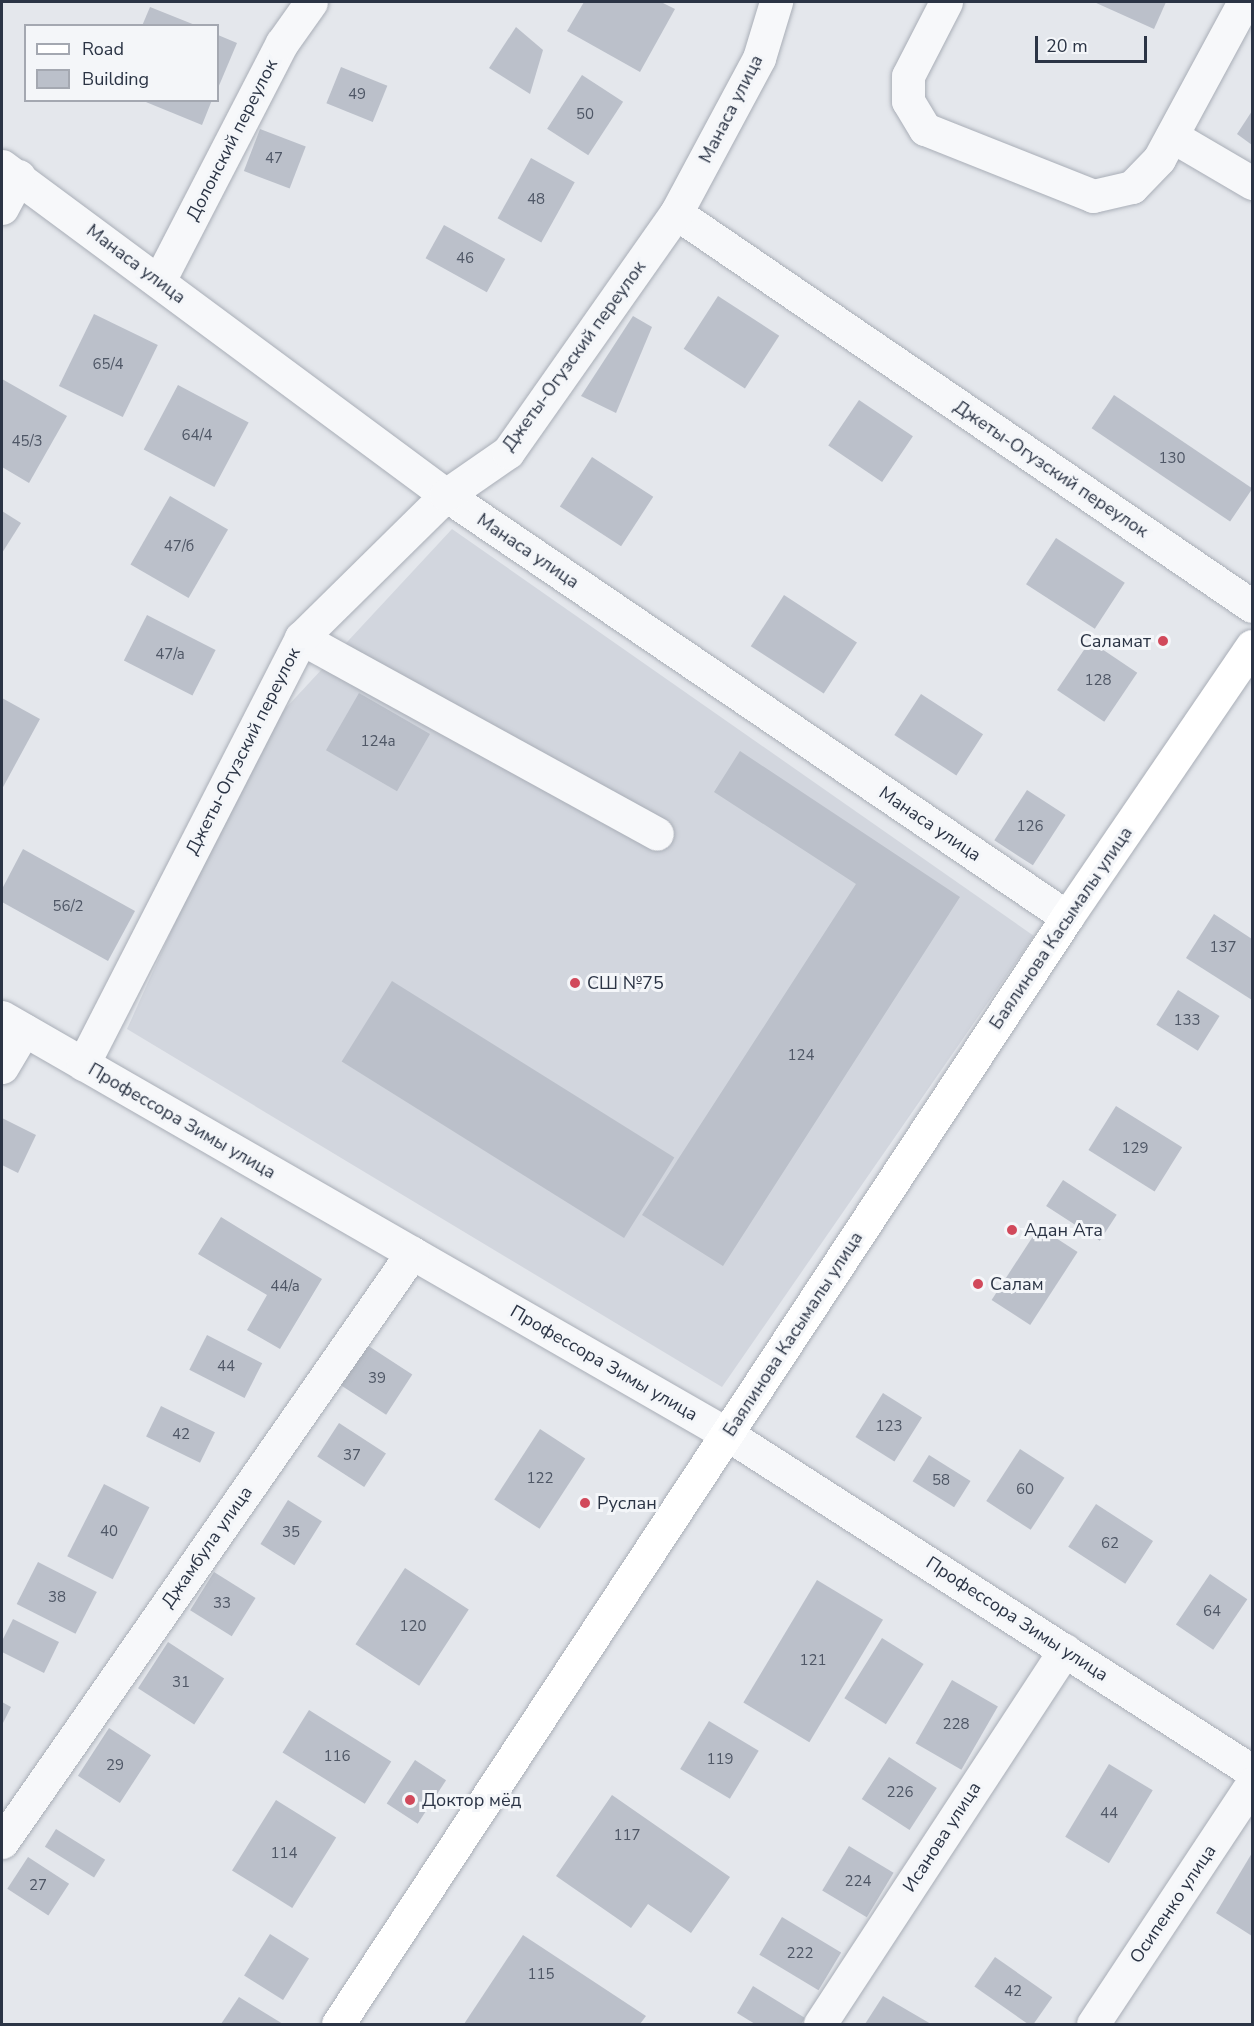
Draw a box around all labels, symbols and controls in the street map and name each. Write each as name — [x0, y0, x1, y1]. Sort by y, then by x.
legend — [24, 24, 219, 102]
scale bar — [1038, 24, 1150, 62]
text: 20 m — [1046, 34, 1088, 58]
text: Road — [82, 37, 124, 61]
street label: Манаса улица — [695, 51, 767, 167]
street label: Долонский переулок — [182, 56, 282, 224]
text: Building — [82, 67, 149, 91]
house number: 49 — [348, 86, 366, 104]
house number: 50 — [576, 106, 594, 124]
house number: 47 — [265, 150, 283, 168]
house number: 48 — [527, 191, 545, 209]
street label: Манаса улица — [82, 220, 190, 308]
house number: 46 — [456, 250, 474, 268]
street label: Джеты-Огузский переулок — [498, 257, 650, 455]
house number: 65/4 — [92, 356, 124, 374]
street label: Джеты-Огузский переулок — [950, 396, 1152, 542]
house number: 64/4 — [181, 427, 213, 445]
house number: 45/3 — [11, 433, 43, 451]
house number: 130 — [1159, 450, 1185, 468]
street label: Манаса улица — [473, 509, 583, 593]
house number: 47/б — [164, 538, 194, 556]
place label: Саламат — [1080, 630, 1151, 652]
marker: Саламат — [1156, 634, 1170, 648]
street label: Джеты-Огузский переулок — [181, 644, 305, 858]
house number: 47/a — [155, 646, 185, 664]
house number: 128 — [1085, 672, 1111, 690]
house number: 124а — [360, 733, 396, 751]
street label: Манаса улица — [875, 782, 985, 866]
house number: 126 — [1017, 818, 1043, 836]
street label: Баялинова Касымалы улица — [985, 823, 1137, 1033]
house number: 56/2 — [52, 898, 84, 916]
house number: 137 — [1210, 939, 1236, 957]
place label: СШ №75 — [587, 972, 664, 994]
marker: СШ №75 — [568, 976, 582, 990]
house number: 133 — [1174, 1012, 1200, 1030]
house number: 124 — [788, 1047, 814, 1065]
street label: Профессора Зимы улица — [85, 1058, 279, 1184]
house number: 129 — [1122, 1140, 1148, 1158]
place label: Адан Ата — [1024, 1219, 1103, 1241]
marker: Адан Ата — [1005, 1223, 1019, 1237]
street label: Баялинова Касымалы улица — [719, 1228, 867, 1440]
place label: Салам — [990, 1273, 1044, 1295]
marker: Салам — [971, 1277, 985, 1291]
house number: 44/a — [270, 1278, 300, 1296]
street label: Профессора Зимы улица — [507, 1300, 701, 1426]
house number: 44 — [217, 1358, 235, 1376]
house number: 39 — [368, 1370, 386, 1388]
house number: 123 — [876, 1418, 902, 1436]
house number: 42 — [172, 1426, 190, 1444]
house number: 37 — [343, 1447, 361, 1465]
house number: 122 — [527, 1470, 553, 1488]
house number: 58 — [932, 1472, 950, 1490]
house number: 60 — [1016, 1481, 1034, 1499]
street label: Джамбула улица — [157, 1482, 257, 1612]
place label: Руслан — [597, 1492, 657, 1514]
marker: Руслан — [578, 1496, 592, 1510]
house number: 40 — [100, 1523, 118, 1541]
house number: 35 — [282, 1524, 300, 1542]
house number: 62 — [1101, 1535, 1119, 1553]
street label: Профессора Зимы улица — [922, 1552, 1112, 1686]
house number: 38 — [48, 1589, 66, 1607]
house number: 33 — [213, 1595, 231, 1613]
house number: 64 — [1203, 1603, 1221, 1621]
house number: 120 — [400, 1618, 426, 1636]
house number: 121 — [800, 1652, 826, 1670]
house number: 31 — [172, 1674, 190, 1692]
house number: 228 — [943, 1716, 969, 1734]
house number: 116 — [324, 1748, 350, 1766]
house number: 119 — [707, 1751, 733, 1769]
house number: 29 — [106, 1757, 124, 1775]
street label: Исанова улица — [898, 1778, 986, 1896]
house number: 226 — [887, 1784, 913, 1802]
place label: Доктор мёд — [422, 1789, 521, 1811]
marker: Доктор мёд — [403, 1793, 417, 1807]
house number: 44 — [1100, 1805, 1118, 1823]
house number: 117 — [614, 1827, 640, 1845]
street label: Осипенко улица — [1125, 1841, 1221, 1967]
house number: 114 — [271, 1845, 297, 1863]
house number: 224 — [845, 1873, 871, 1891]
house number: 27 — [29, 1877, 47, 1895]
house number: 222 — [787, 1945, 813, 1963]
house number: 115 — [528, 1966, 554, 1984]
house number: 42 — [1004, 1983, 1022, 2001]

